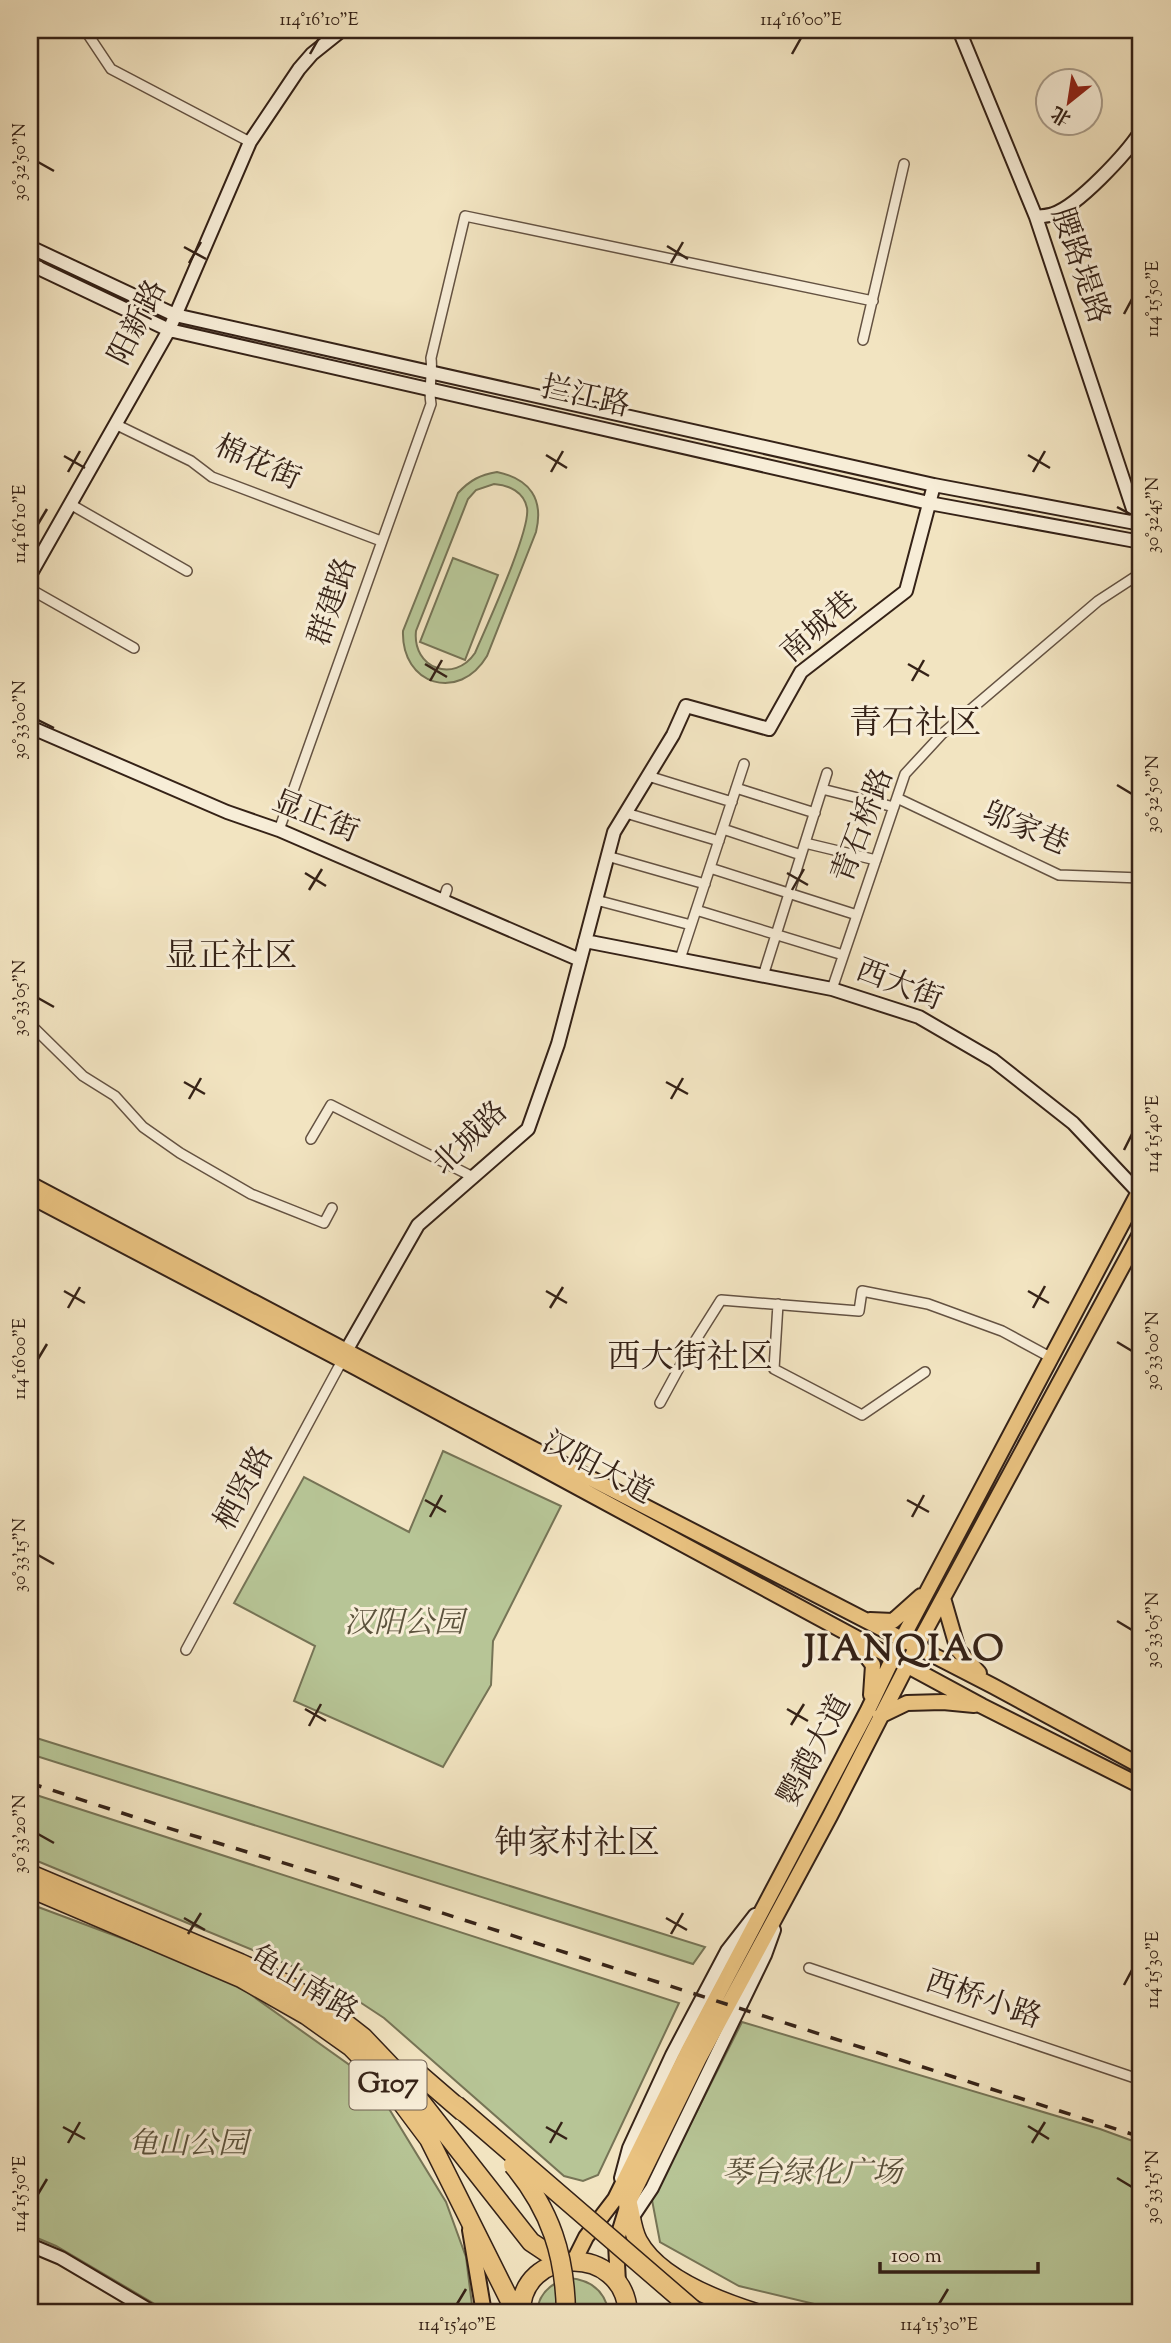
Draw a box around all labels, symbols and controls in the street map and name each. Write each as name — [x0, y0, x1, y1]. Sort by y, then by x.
text: 114°16'10"E — [279, 8, 359, 34]
text: 114°16'00"E — [760, 8, 842, 34]
north arrow — [1034, 66, 1104, 136]
text: 北 — [1047, 98, 1077, 131]
text: 30°32'50"N — [8, 123, 34, 201]
street label: 腰路堤路 — [1039, 202, 1119, 330]
text: 114°15'50"E — [1141, 261, 1167, 337]
street label: 阳新路 — [99, 273, 179, 373]
street label: 拦江路 — [536, 367, 634, 429]
street label: 棉花街 — [207, 426, 307, 502]
text: 30°32'45"N — [1141, 477, 1167, 553]
text: 114°16'10"E — [8, 484, 34, 564]
street label: 群建路 — [299, 552, 369, 652]
street label: 南城巷 — [772, 582, 868, 674]
text: 30°33'00"N — [8, 680, 34, 760]
district label: 青石社区 — [849, 701, 981, 749]
text: 30°32'50"N — [1141, 755, 1167, 833]
street label: 青石桥路 — [822, 762, 906, 890]
street label: 显正街 — [265, 781, 365, 855]
street label: 邬家巷 — [975, 793, 1075, 867]
district label: 显正社区 — [165, 934, 297, 982]
street label: 西大街 — [849, 950, 949, 1022]
text: 30°33'05"N — [8, 960, 34, 1036]
street label: 北城路 — [424, 1092, 518, 1186]
text: 114°15'40"E — [1141, 1095, 1167, 1173]
text: 30°33'00"N — [1141, 1311, 1167, 1391]
text: 114°16'00"E — [8, 1318, 34, 1400]
district label: 西大街社区 — [608, 1335, 773, 1383]
street label: 汉阳大道 — [534, 1422, 660, 1516]
street label: 栖贤路 — [205, 1439, 285, 1539]
text: 30°33'15"N — [8, 1518, 34, 1592]
text: 30°33'05"N — [1141, 1592, 1167, 1668]
park label: 汉阳公园 — [344, 1603, 468, 1646]
district label: JIANQIAO — [801, 1624, 1006, 1678]
street label: 鹦鹉大道 — [769, 1688, 863, 1814]
text: 30°33'20"N — [8, 1794, 34, 1874]
district label: 钟家村社区 — [495, 1821, 660, 1869]
text: 114°15'30"E — [1141, 1931, 1167, 2009]
street label: 龟山南路 — [240, 1936, 366, 2034]
street label: 西桥小路 — [919, 1961, 1047, 2041]
road number: G107 — [350, 2060, 426, 2110]
park label: 龟山公园 — [128, 2124, 252, 2167]
text: 30°33'15"N — [1141, 2150, 1167, 2224]
park label: 琴台绿化广场 — [722, 2153, 905, 2196]
text: 114°15'50"E — [8, 2156, 34, 2232]
scale bar — [880, 2231, 1038, 2275]
text: 100 m — [891, 2242, 942, 2272]
text: 114°15'40"E — [418, 2313, 496, 2339]
text: 114°15'30"E — [900, 2313, 978, 2339]

